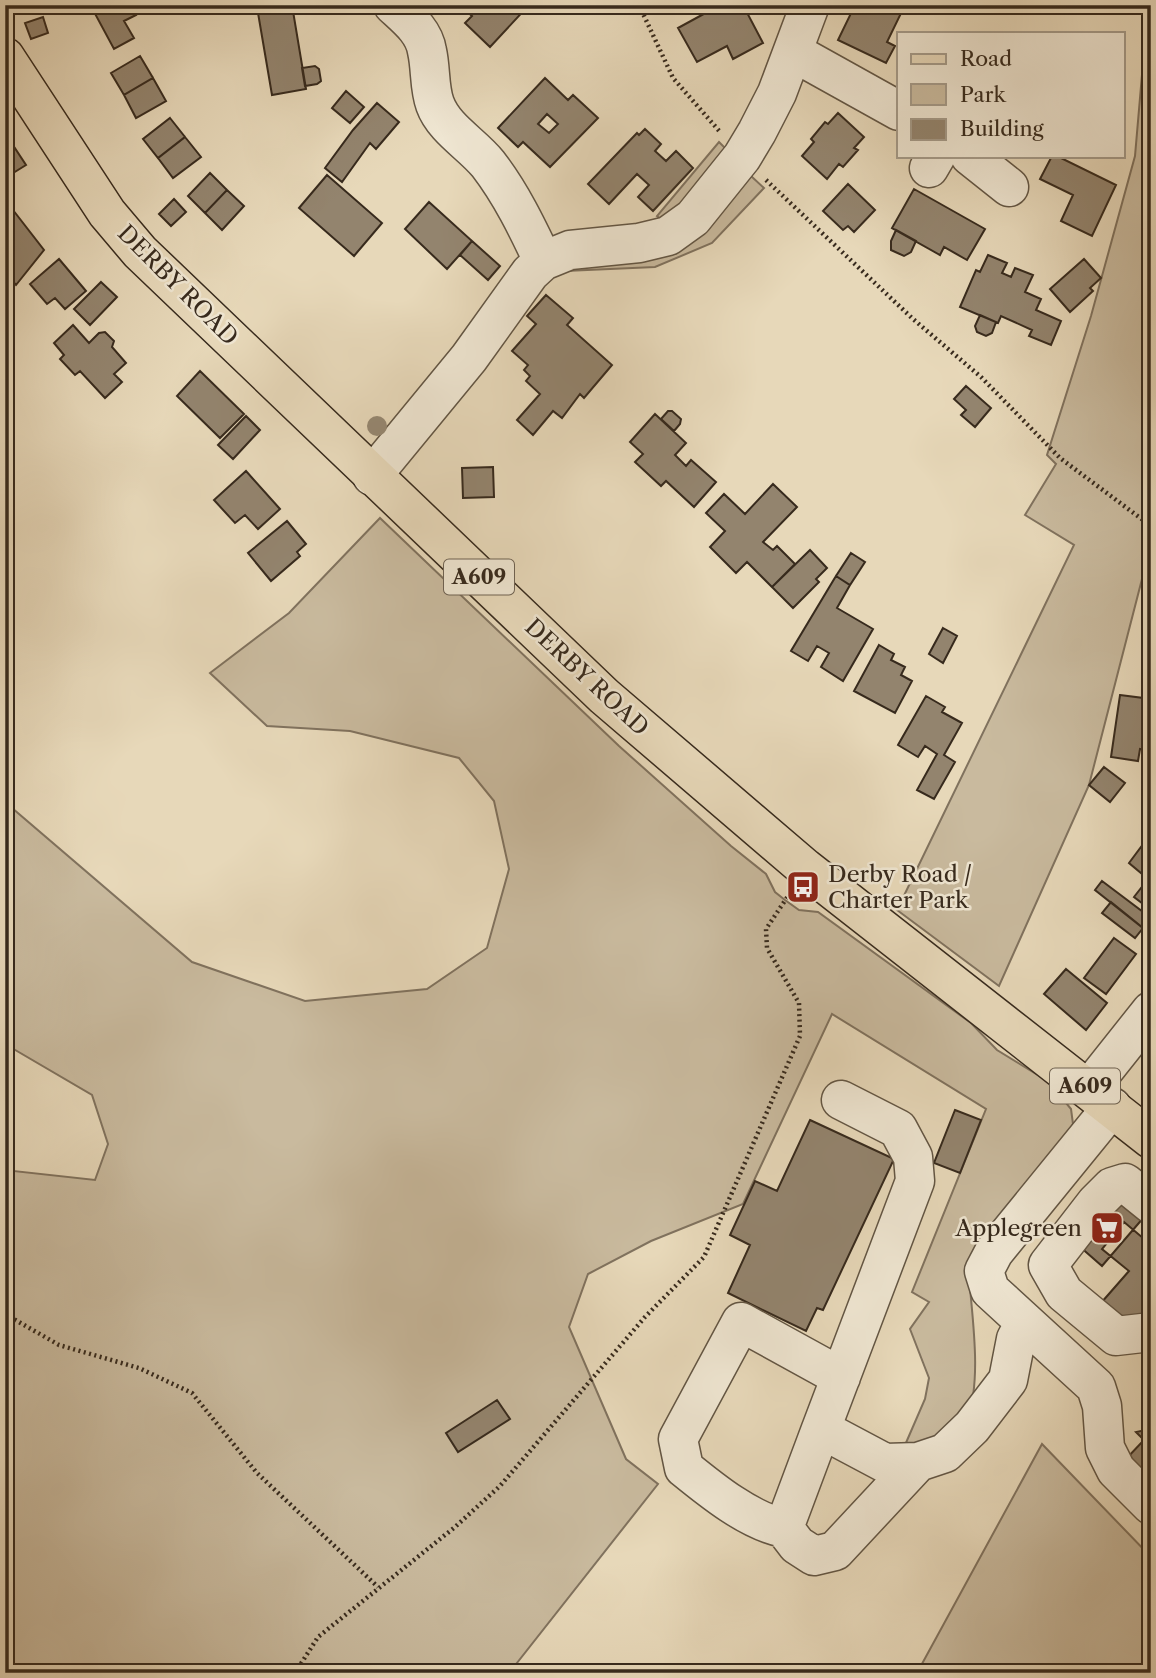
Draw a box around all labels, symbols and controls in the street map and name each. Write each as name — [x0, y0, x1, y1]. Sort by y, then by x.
legend — [897, 32, 1124, 158]
text: Road — [960, 46, 1012, 71]
text: Park — [960, 82, 1006, 107]
text: Building — [960, 116, 1045, 141]
street label: DERBY ROAD — [112, 219, 244, 351]
road number: A609 — [444, 560, 514, 594]
street label: DERBY ROAD — [519, 613, 655, 741]
place label: Derby Road / Charter Park — [828, 860, 972, 914]
bus stop icon: Derby Road / Charter Park — [784, 868, 822, 906]
road number: A609 — [1050, 1068, 1120, 1104]
supermarket icon: Applegreen — [1088, 1209, 1126, 1247]
place label: Applegreen — [954, 1214, 1082, 1242]

